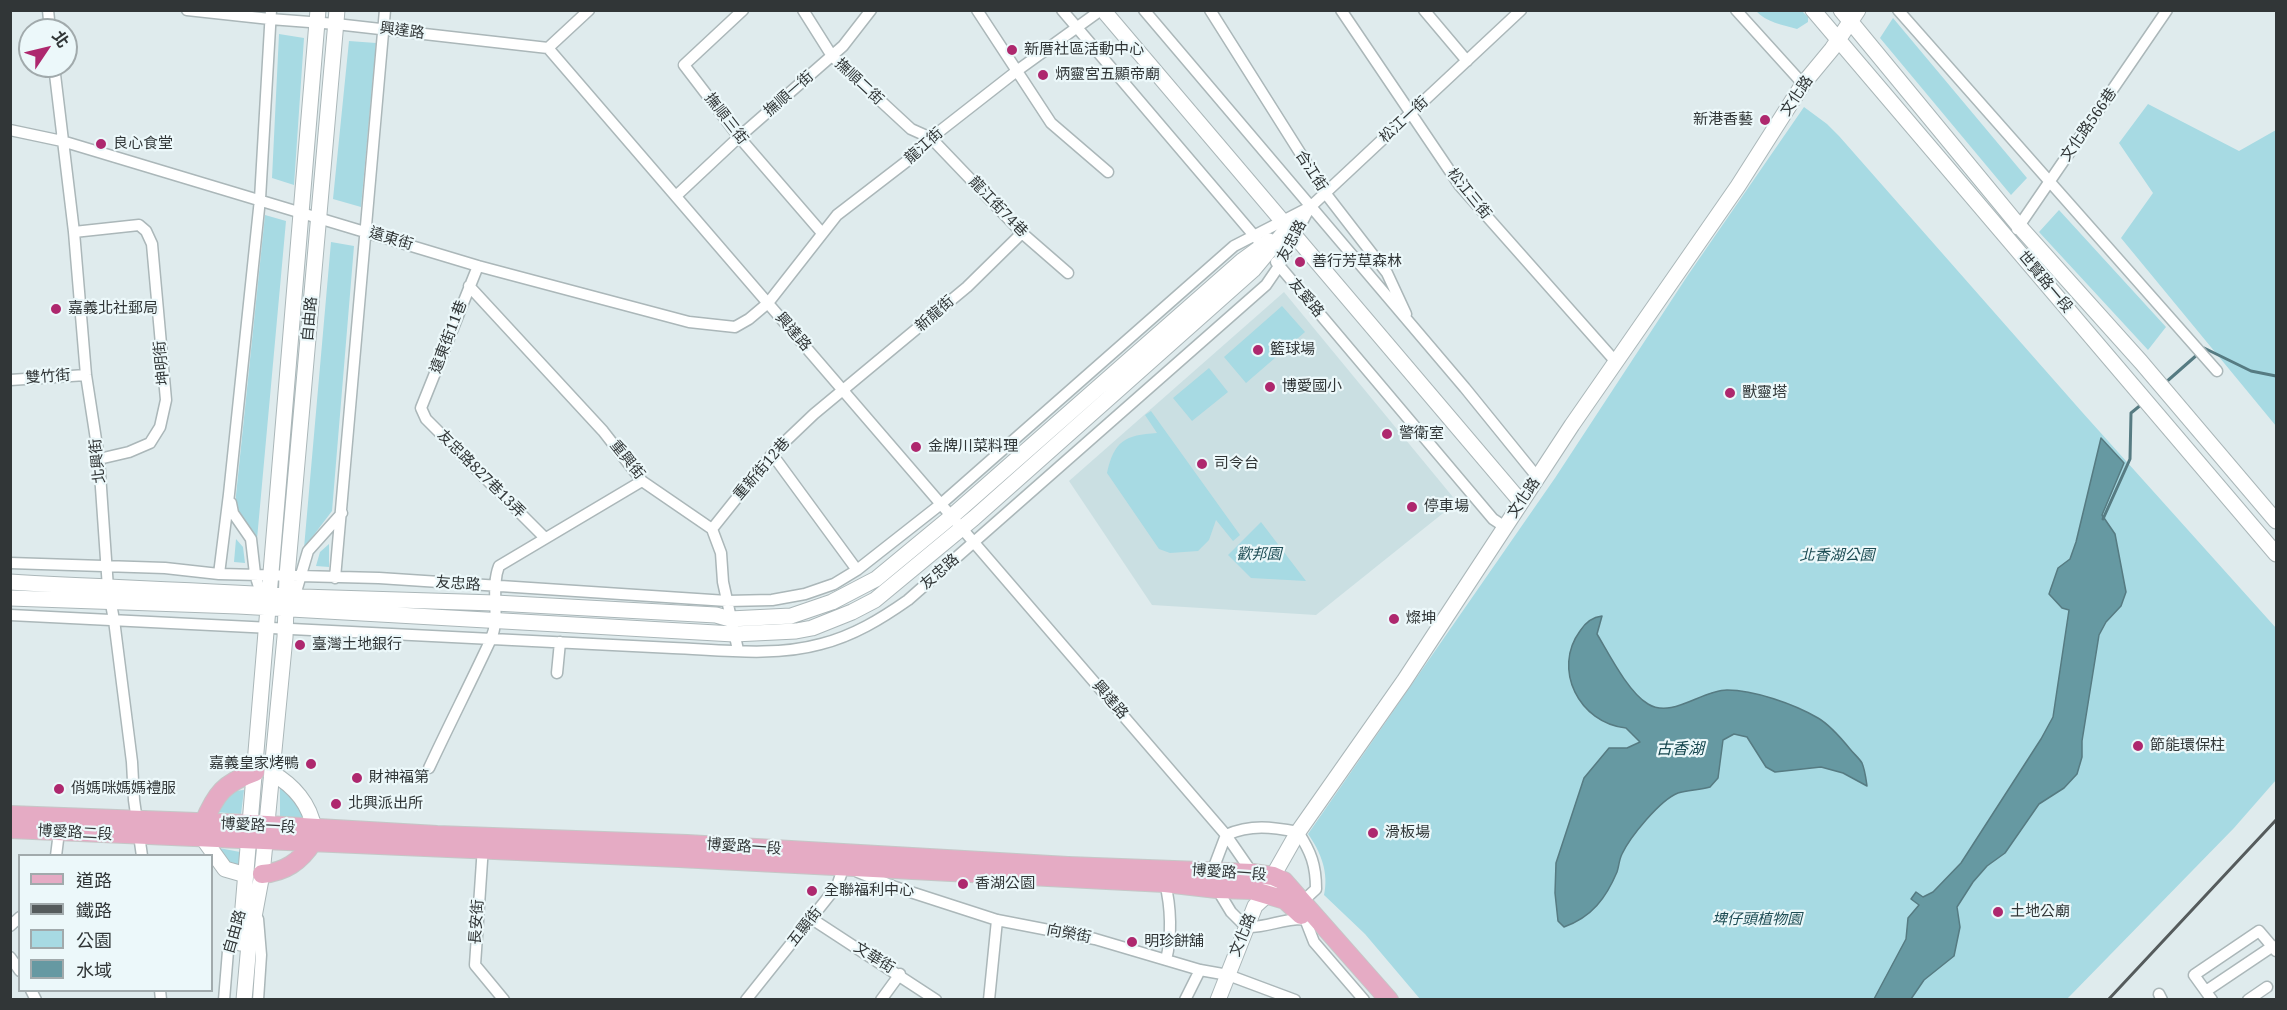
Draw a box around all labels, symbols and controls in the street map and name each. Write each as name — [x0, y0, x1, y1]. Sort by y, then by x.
north arrow — [18, 18, 78, 78]
street label: 興達路 — [379, 19, 425, 43]
text: 北 — [47, 26, 75, 52]
place label: 新厝社區活動中心 — [1024, 41, 1144, 59]
marker: 新厝社區活動中心 — [1005, 43, 1019, 57]
street label: 撫順二街 — [831, 55, 887, 109]
place label: 炳靈宮五顯帝廟 — [1055, 66, 1160, 84]
street label: 撫順一街 — [760, 68, 818, 120]
marker: 炳靈宮五顯帝廟 — [1036, 68, 1050, 82]
street label: 文化路 — [1777, 72, 1817, 120]
street label: 文化路566巷 — [2057, 85, 2121, 165]
street label: 撫順三街 — [700, 90, 752, 148]
street label: 松江一街 — [1376, 93, 1432, 147]
place label: 新港香藝 — [1693, 111, 1753, 129]
marker: 新港香藝 — [1758, 113, 1772, 127]
street label: 龍江街 — [901, 124, 947, 168]
place label: 良心食堂 — [113, 135, 173, 153]
marker: 良心食堂 — [94, 137, 108, 151]
street label: 合江街 — [1291, 147, 1331, 195]
street label: 松江三街 — [1443, 165, 1495, 223]
street label: 龍江街74巷 — [965, 173, 1031, 241]
street label: 友忠路 — [1273, 217, 1311, 265]
street label: 遠東街 — [367, 224, 415, 254]
street label: 世賢路一段 — [2014, 247, 2076, 317]
place label: 善行芳草森林 — [1312, 253, 1402, 271]
marker: 善行芳草森林 — [1293, 255, 1307, 269]
street label: 友愛路 — [1285, 275, 1327, 321]
street label: 新龍街 — [912, 292, 958, 336]
street label: 自由路 — [299, 296, 321, 342]
street label: 遠東街11巷 — [427, 298, 471, 376]
place label: 嘉義北社郵局 — [68, 300, 158, 318]
marker: 嘉義北社郵局 — [49, 302, 63, 316]
street label: 興達路 — [771, 309, 815, 355]
street label: 坤明街 — [151, 340, 173, 386]
place label: 籃球場 — [1270, 341, 1315, 359]
marker: 籃球場 — [1251, 343, 1265, 357]
street label: 雙竹街 — [25, 366, 71, 388]
place label: 博愛國小 — [1282, 378, 1342, 396]
marker: 博愛國小 — [1263, 380, 1277, 394]
place label: 獸靈塔 — [1742, 384, 1787, 402]
marker: 獸靈塔 — [1723, 386, 1737, 400]
place label: 警衛室 — [1399, 425, 1444, 443]
street label: 友忠路827巷13弄 — [433, 426, 529, 522]
marker: 警衛室 — [1380, 427, 1394, 441]
street label: 重新街12巷 — [730, 434, 794, 504]
street label: 重興街 — [606, 437, 648, 483]
street label: 北興街 — [87, 438, 109, 484]
place label: 金牌川菜料理 — [928, 438, 1018, 456]
marker: 金牌川菜料理 — [909, 440, 923, 454]
place label: 司令台 — [1214, 455, 1259, 473]
marker: 司令台 — [1195, 457, 1209, 471]
street label: 文化路 — [1504, 474, 1544, 522]
place label: 停車場 — [1424, 498, 1469, 516]
marker: 停車場 — [1405, 500, 1419, 514]
park label: 歡邦園 — [1237, 546, 1281, 564]
park label: 北香湖公園 — [1800, 547, 1874, 565]
street label: 友忠路 — [917, 550, 963, 594]
street label: 友忠路 — [435, 573, 481, 595]
place label: 燦坤 — [1406, 610, 1436, 628]
marker: 燦坤 — [1387, 612, 1401, 626]
place label: 臺灣土地銀行 — [312, 636, 402, 654]
marker: 臺灣土地銀行 — [293, 638, 307, 652]
street label: 興達路 — [1088, 677, 1132, 723]
place label: 節能環保柱 — [2150, 737, 2225, 755]
water label: 古香湖 — [1656, 739, 1704, 759]
marker: 節能環保柱 — [2131, 739, 2145, 753]
place label: 嘉義皇家烤鴨 — [209, 755, 299, 773]
marker: 嘉義皇家烤鴨 — [304, 757, 318, 771]
place label: 財神福第 — [369, 769, 429, 787]
marker: 財神福第 — [350, 771, 364, 785]
place label: 俏媽咪媽媽禮服 — [71, 780, 176, 798]
marker: 俏媽咪媽媽禮服 — [52, 782, 66, 796]
place label: 北興派出所 — [348, 795, 423, 813]
marker: 北興派出所 — [329, 797, 343, 811]
street label: 博愛路一段 — [220, 815, 296, 837]
street label: 博愛路二段 — [37, 822, 113, 844]
place label: 滑板場 — [1385, 824, 1430, 842]
marker: 滑板場 — [1366, 826, 1380, 840]
street label: 博愛路一段 — [706, 835, 782, 859]
legend — [18, 854, 213, 992]
street label: 博愛路一段 — [1191, 861, 1267, 885]
text: 道路 — [76, 868, 112, 892]
place label: 香湖公園 — [975, 875, 1035, 893]
marker: 香湖公園 — [956, 877, 970, 891]
place label: 全聯福利中心 — [824, 882, 914, 900]
marker: 全聯福利中心 — [805, 884, 819, 898]
text: 鐵路 — [76, 898, 112, 922]
street label: 長安街 — [466, 899, 488, 945]
place label: 土地公廟 — [2010, 903, 2070, 921]
street label: 五顯街 — [784, 904, 826, 950]
marker: 土地公廟 — [1991, 905, 2005, 919]
street label: 自由路 — [220, 908, 250, 956]
street label: 文化路 — [1226, 911, 1260, 959]
park label: 埤仔頭植物園 — [1712, 911, 1802, 929]
street label: 向榮街 — [1045, 921, 1093, 947]
text: 公園 — [76, 928, 112, 952]
place label: 明珍餅舖 — [1144, 933, 1204, 951]
marker: 明珍餅舖 — [1125, 935, 1139, 949]
street label: 文華街 — [850, 938, 898, 978]
text: 水域 — [76, 958, 112, 982]

